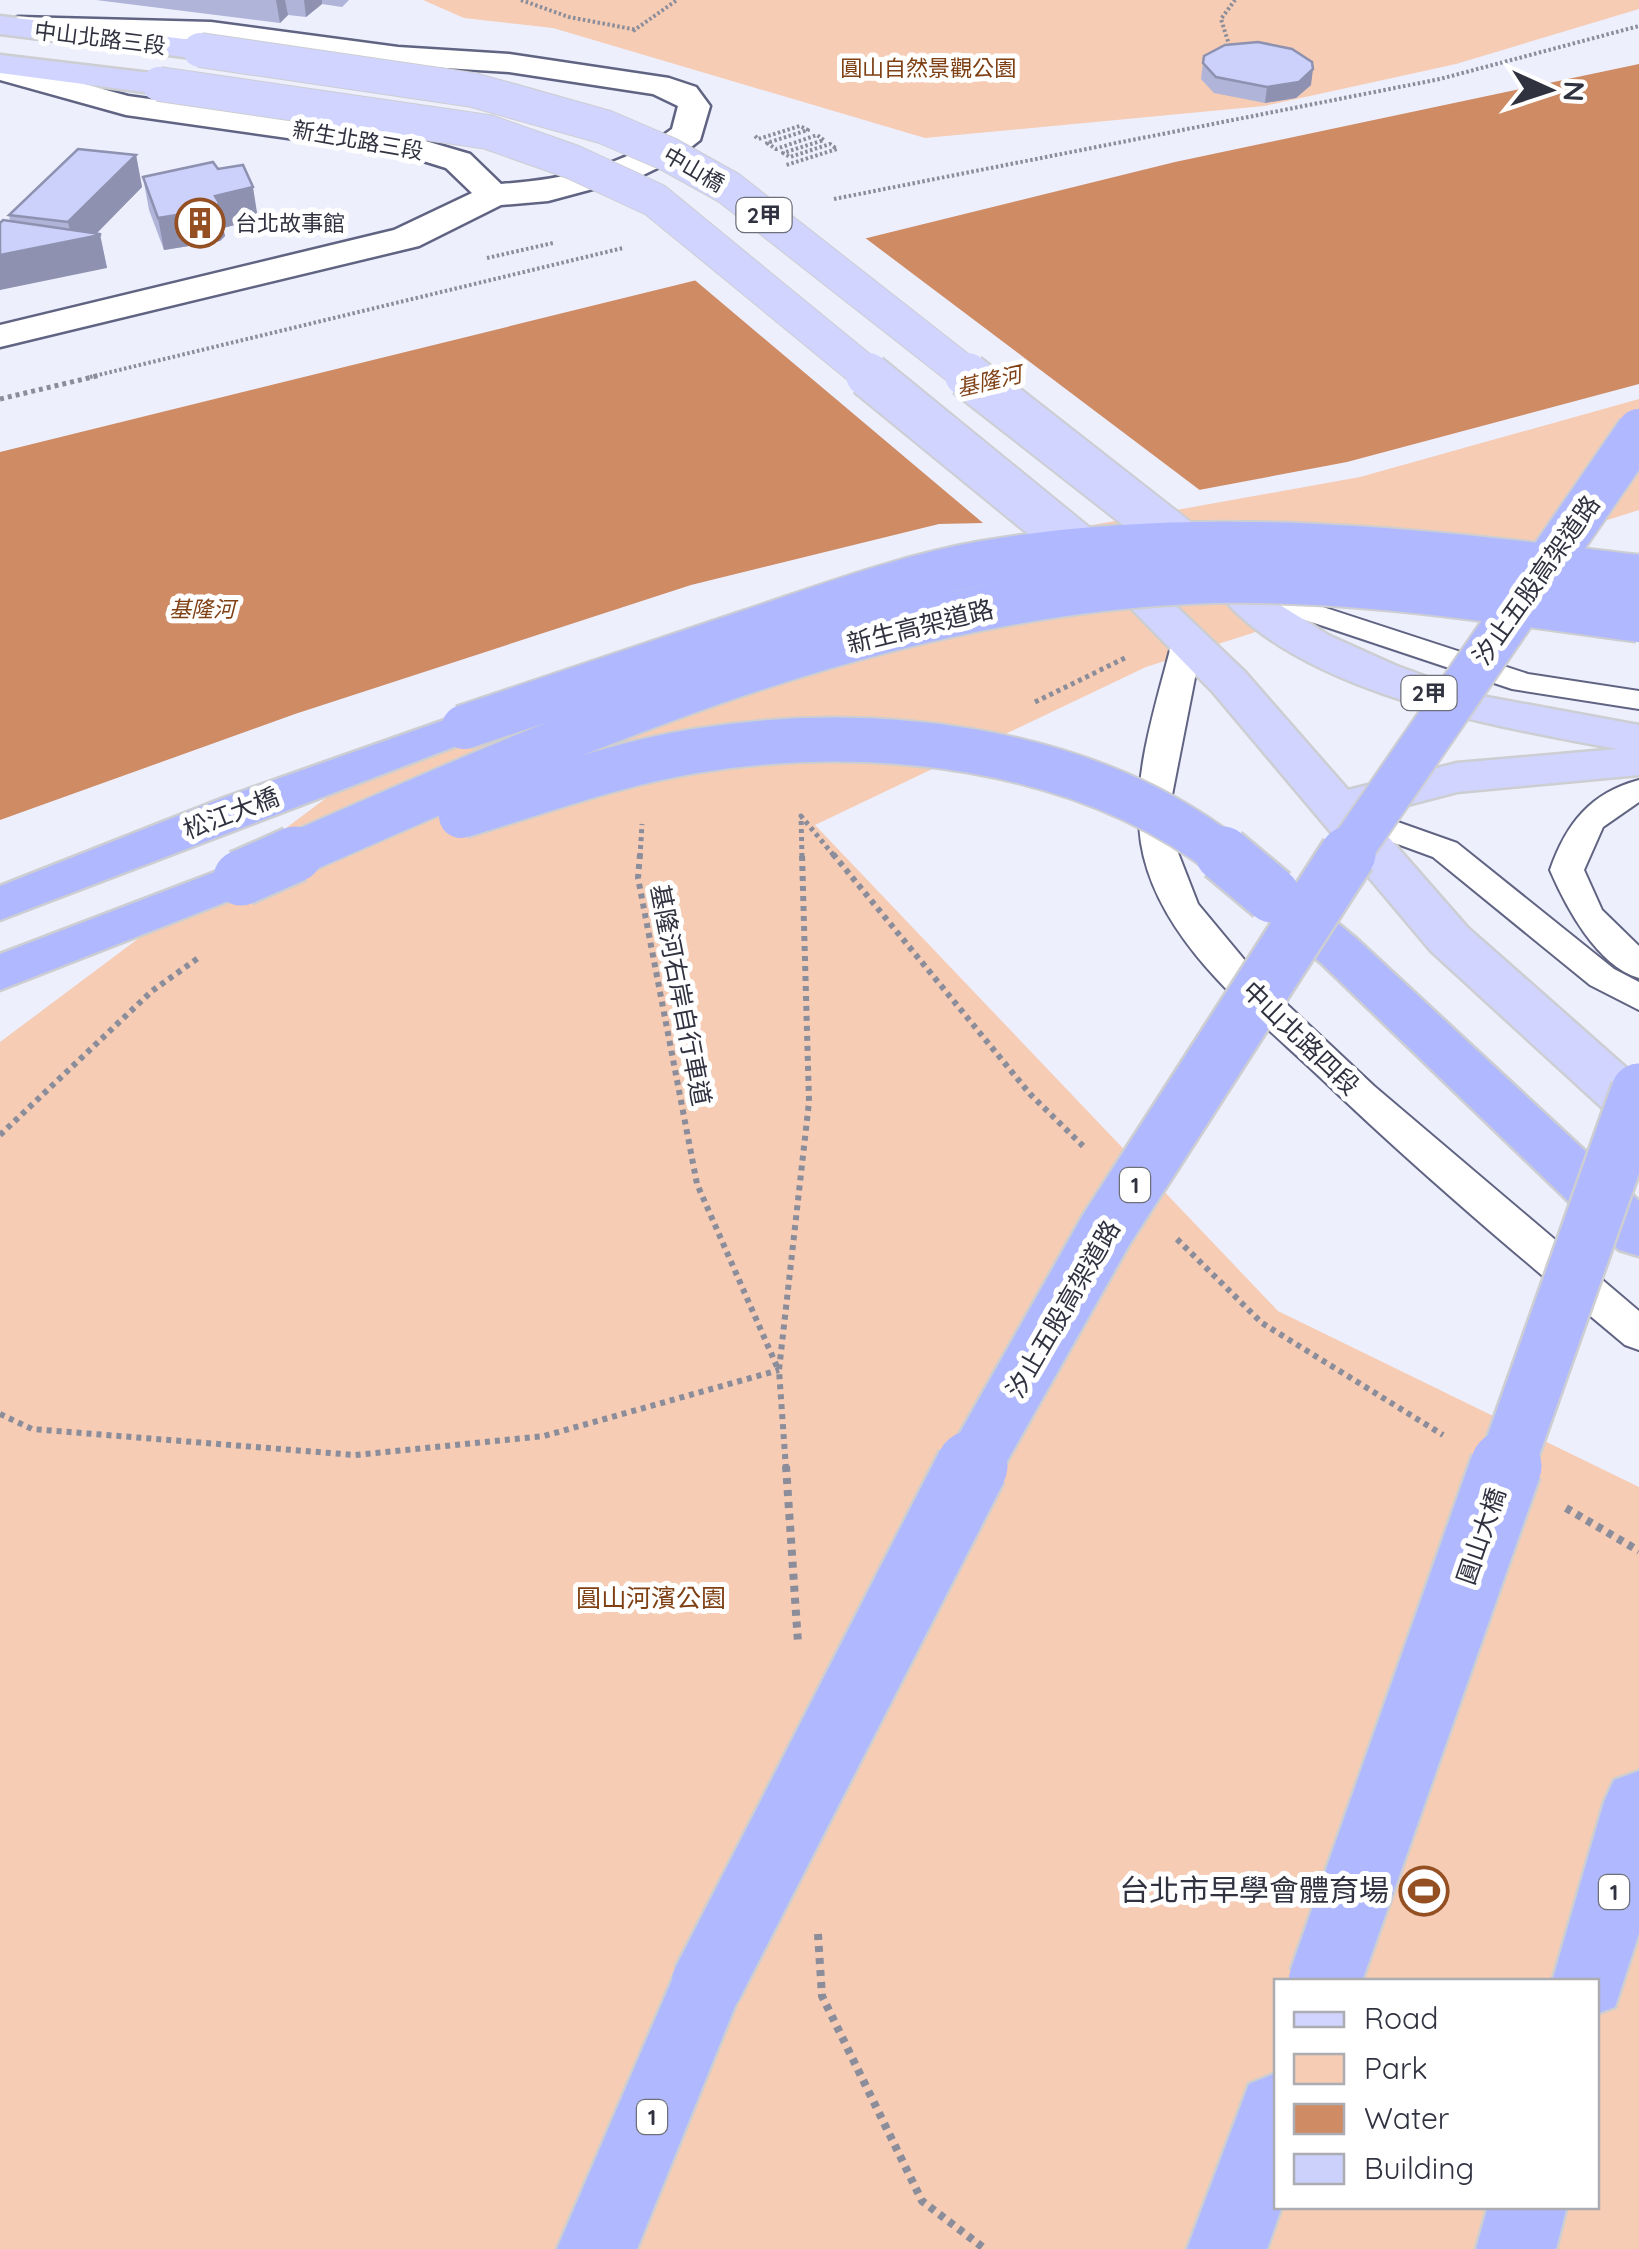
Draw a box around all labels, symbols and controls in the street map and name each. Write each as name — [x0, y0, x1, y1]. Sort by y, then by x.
street label: 中山北路三段 — [33, 16, 167, 60]
north arrow — [1499, 40, 1599, 140]
park label: 圓山自然景觀公園 — [840, 54, 1016, 82]
text: N — [1556, 80, 1592, 103]
street label: 新生北路三段 — [291, 115, 425, 165]
street label: 中山橋 — [658, 140, 730, 198]
building icon: 台北故事館 — [174, 197, 226, 249]
road number: 2甲 — [736, 198, 792, 232]
place label: 台北故事館 — [235, 209, 345, 237]
water label: 基隆河 — [954, 359, 1028, 402]
street label: 汐止五股高架道路 — [1466, 489, 1606, 671]
street label: 新生高架道路 — [843, 592, 996, 659]
water label: 基隆河 — [169, 595, 239, 623]
road number: 2甲 — [1402, 676, 1456, 710]
street label: 松江大橋 — [179, 780, 283, 845]
street label: 基隆河右岸自行車道 — [645, 882, 718, 1108]
street label: 中山北路四段 — [1237, 974, 1366, 1101]
road number: 1 — [1120, 1168, 1150, 1202]
street label: 汐止五股高架道路 — [999, 1214, 1126, 1403]
street label: 圓山大橋 — [1450, 1484, 1511, 1588]
park label: 圓山河濱公園 — [576, 1582, 726, 1613]
sports icon: 台北市早學會體育場 — [1398, 1865, 1450, 1917]
place label: 台北市早學會體育場 — [1119, 1871, 1389, 1909]
road number: 1 — [1599, 1875, 1629, 1909]
legend — [1274, 1979, 1599, 2209]
text: Road — [1364, 1999, 1438, 2037]
text: Park — [1364, 2049, 1428, 2087]
text: Water — [1364, 2099, 1450, 2137]
road number: 1 — [637, 2100, 667, 2134]
text: Building — [1364, 2149, 1474, 2187]

